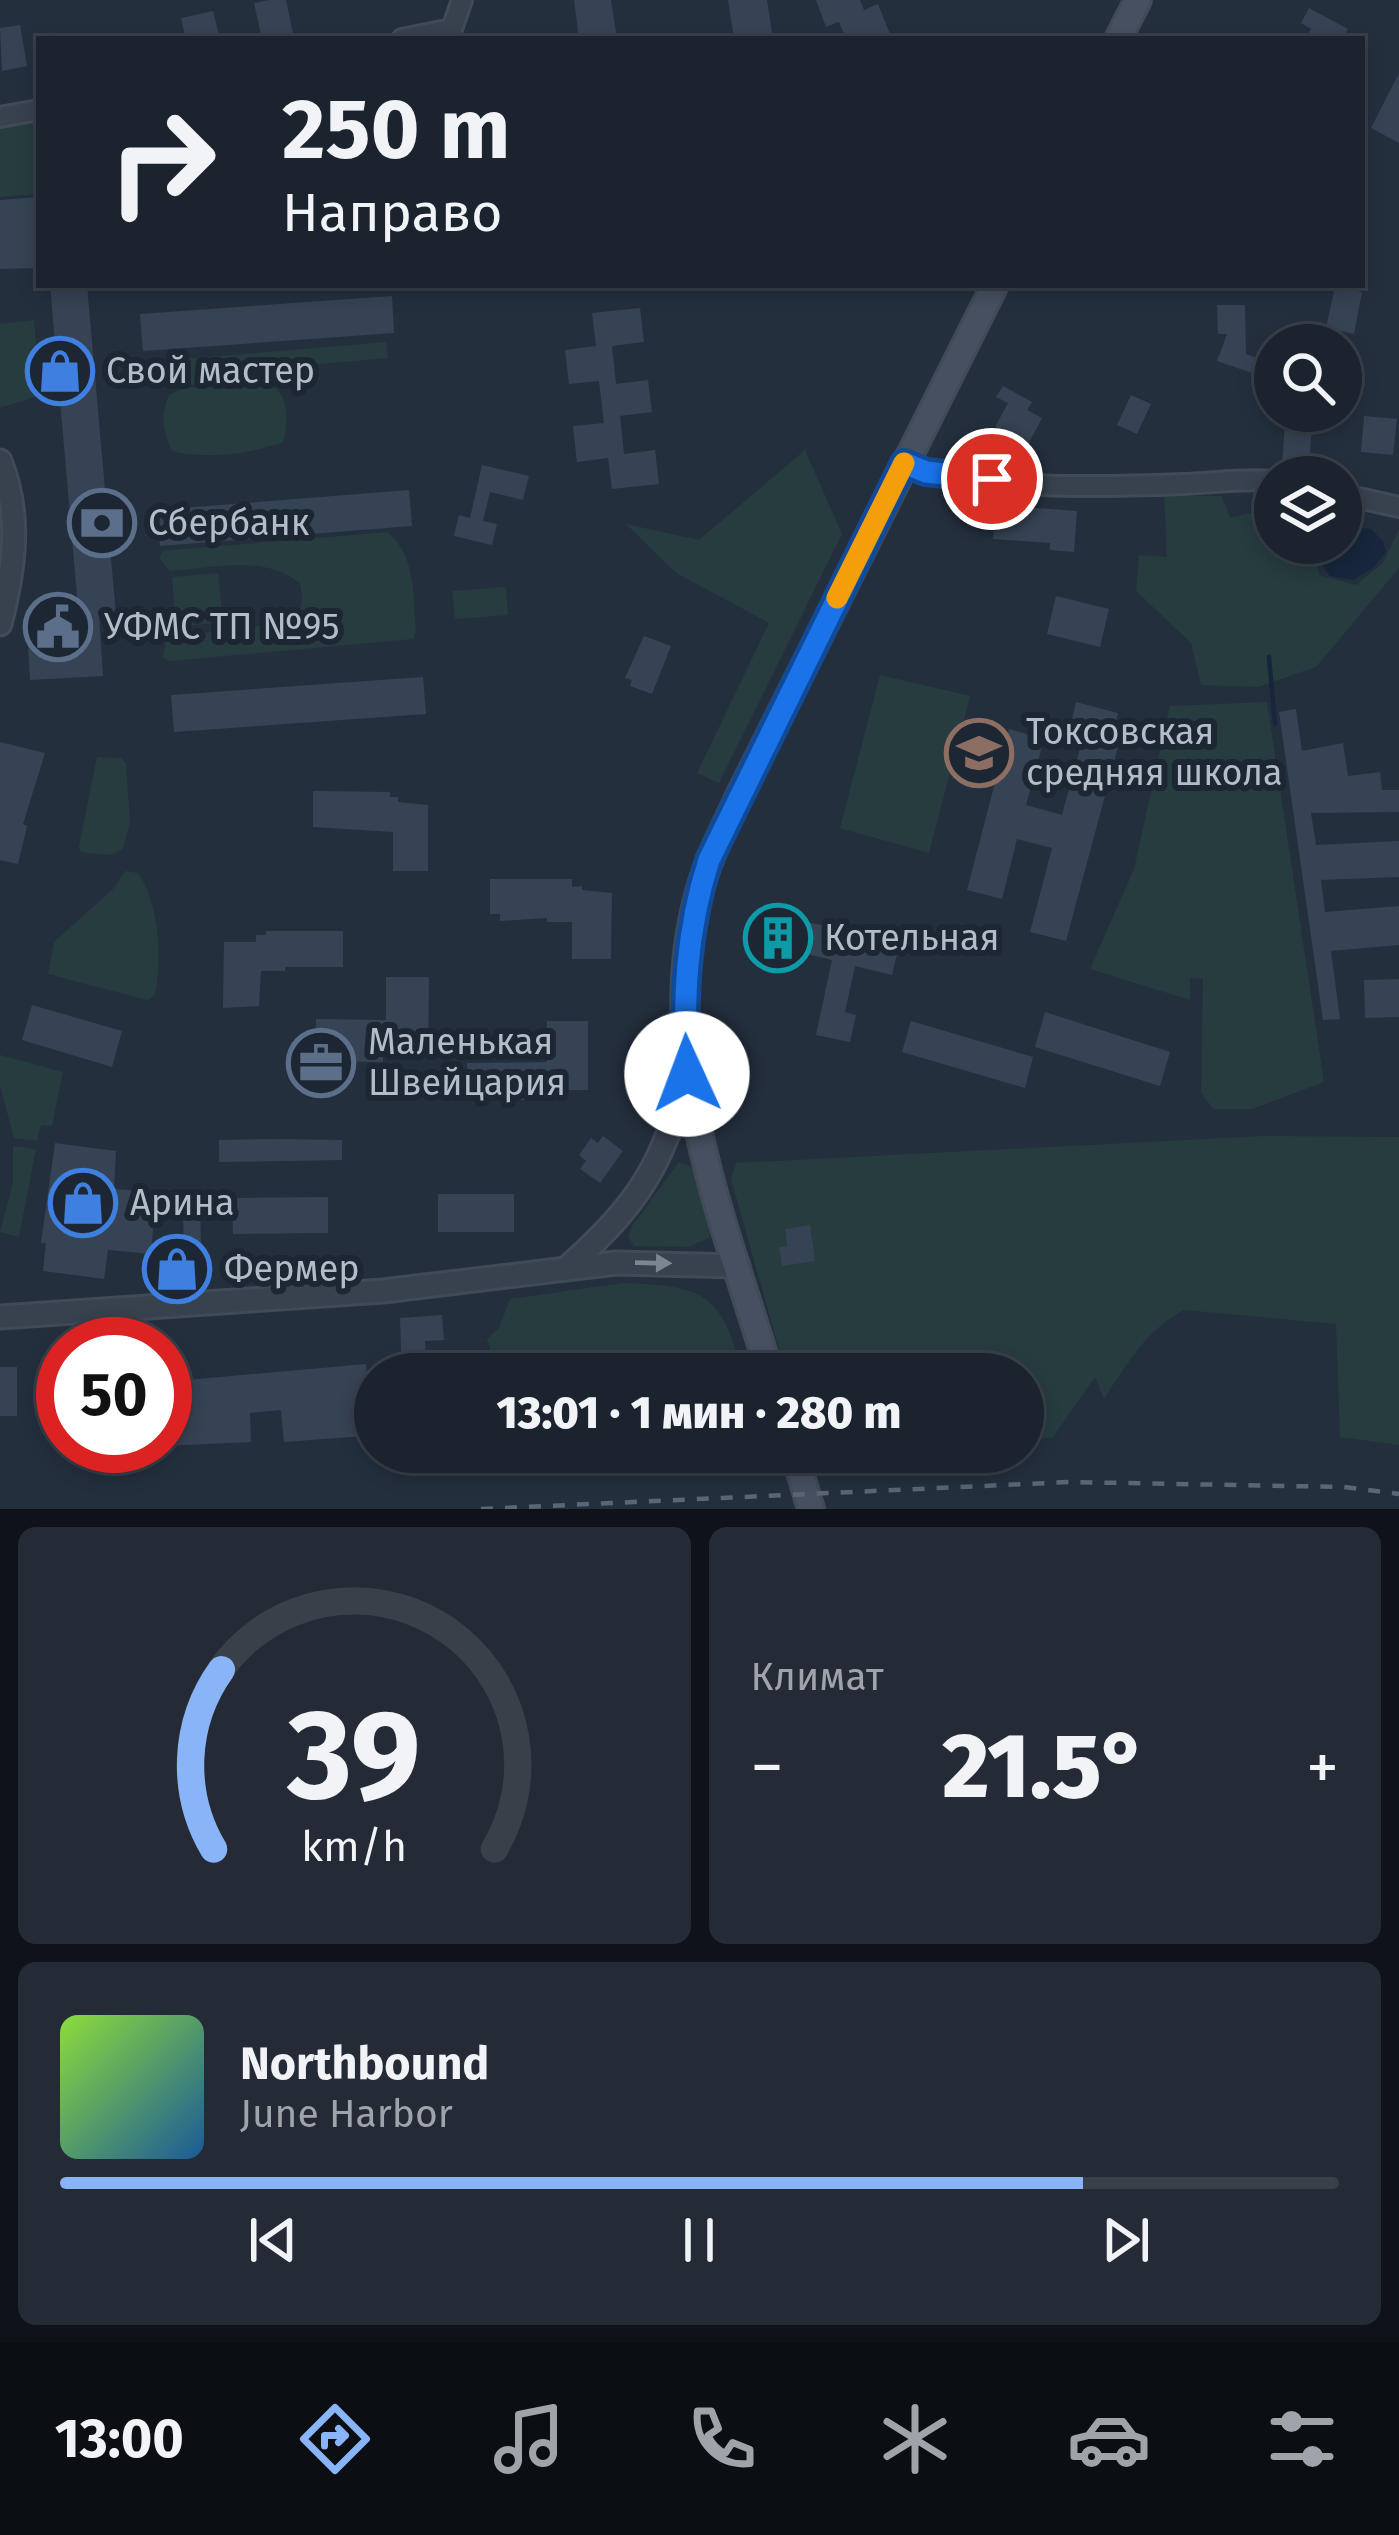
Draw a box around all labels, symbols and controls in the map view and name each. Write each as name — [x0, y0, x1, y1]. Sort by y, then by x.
text: 250 m — [282, 79, 510, 180]
icon: right — [84, 84, 240, 240]
text: Направо — [282, 181, 503, 245]
map controls — [1254, 324, 1362, 564]
button: search — [1254, 324, 1362, 432]
shop icon: Свой мастер — [25, 336, 95, 406]
place label: Свой мастер — [106, 349, 315, 393]
pin — [941, 428, 1043, 530]
icon: arrive — [959, 446, 1025, 512]
button: layers — [1254, 456, 1362, 564]
bank icon: Сбербанк — [67, 488, 137, 558]
place label: Сбербанк — [148, 501, 310, 545]
public building icon: УФМС ТП №95 — [23, 592, 93, 662]
place label: УФМС ТП №95 — [104, 605, 339, 649]
place label: Токсовская средняя школа — [1026, 710, 1283, 795]
school or university icon: Токсовская средняя школа — [944, 718, 1014, 788]
building icon: Котельная — [743, 903, 813, 973]
place label: Котельная — [824, 916, 1000, 960]
position arrow — [624, 1011, 750, 1137]
place label: Маленькая Швейцария — [368, 1020, 566, 1105]
office icon: Маленькая Швейцария — [286, 1028, 356, 1098]
shop icon: Арина — [48, 1168, 118, 1238]
place label: Арина — [130, 1181, 235, 1225]
shop icon: Фермер — [142, 1234, 212, 1304]
place label: Фермер — [224, 1247, 360, 1291]
one-way arrow — [635, 1254, 673, 1273]
speed limit sign: 50 — [36, 1317, 192, 1473]
text: 13:01 · 1 мин · 280 m — [497, 1386, 901, 1440]
text: Климат — [751, 1654, 884, 1700]
text: 39 — [287, 1681, 421, 1831]
text: 21.5° — [942, 1713, 1147, 1821]
text: − — [751, 1728, 784, 1807]
text: + — [1306, 1728, 1339, 1807]
text: km/h — [301, 1820, 407, 1871]
text: Northbound — [240, 2037, 489, 2091]
text: June Harbor — [240, 2091, 453, 2137]
icon: previous — [240, 2207, 306, 2273]
icon: pause — [666, 2207, 732, 2273]
icon: next — [1093, 2207, 1159, 2273]
icon: directions — [293, 2397, 377, 2481]
icon: music — [487, 2397, 571, 2481]
icon: phone — [680, 2397, 764, 2481]
icon: climate — [873, 2397, 957, 2481]
icon: car — [1067, 2397, 1151, 2481]
icon: filters — [1260, 2397, 1344, 2481]
text: 13:00 — [55, 2407, 184, 2471]

